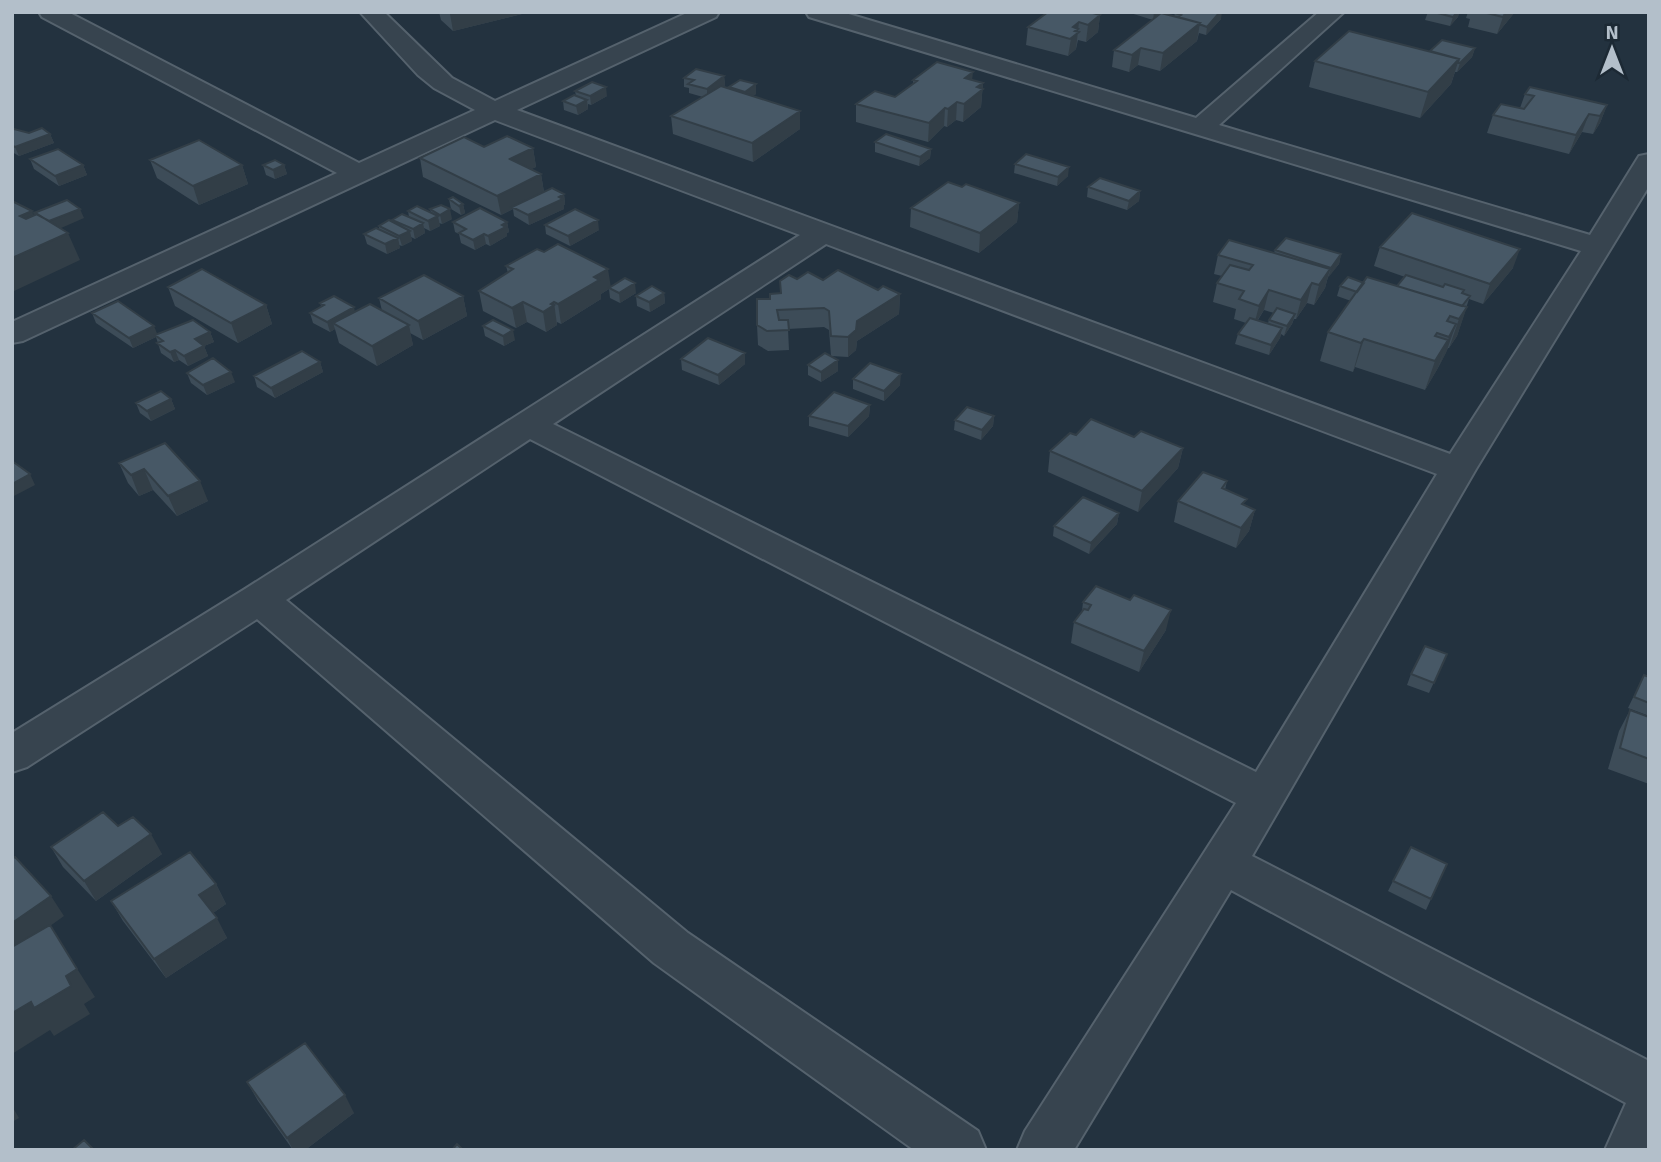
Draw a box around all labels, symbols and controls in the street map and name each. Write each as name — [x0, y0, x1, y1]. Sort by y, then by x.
north arrow — [1577, 14, 1647, 84]
text: N — [1605, 21, 1619, 45]

